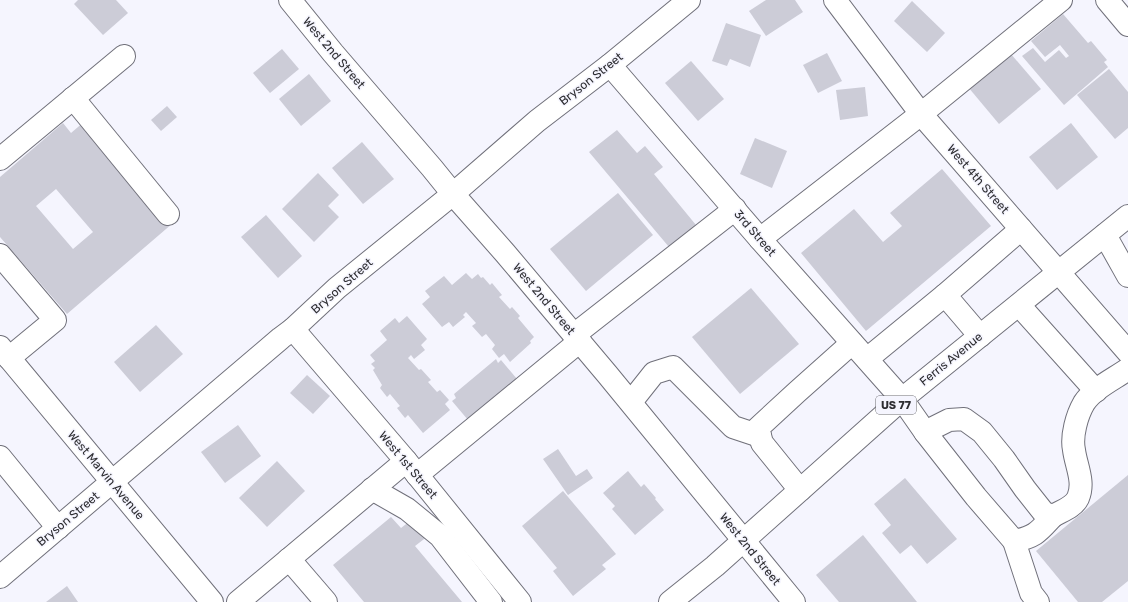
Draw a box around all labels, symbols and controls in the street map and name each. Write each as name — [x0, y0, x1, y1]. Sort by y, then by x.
street label: West 2nd Street — [300, 14, 368, 92]
street label: Bryson Street — [556, 50, 626, 108]
street label: West 4th Street — [944, 142, 1012, 217]
street label: 3rd Street — [731, 207, 779, 259]
street label: Bryson Street — [308, 255, 376, 317]
street label: West 2nd Street — [510, 260, 578, 338]
street label: Ferris Avenue — [917, 329, 985, 388]
road number: US 77 — [876, 396, 916, 414]
street label: West Marvin Avenue — [65, 428, 148, 523]
street label: West 1st Street — [376, 429, 440, 502]
street label: Bryson Street — [34, 489, 102, 549]
street label: West 2nd Street — [717, 510, 784, 588]

